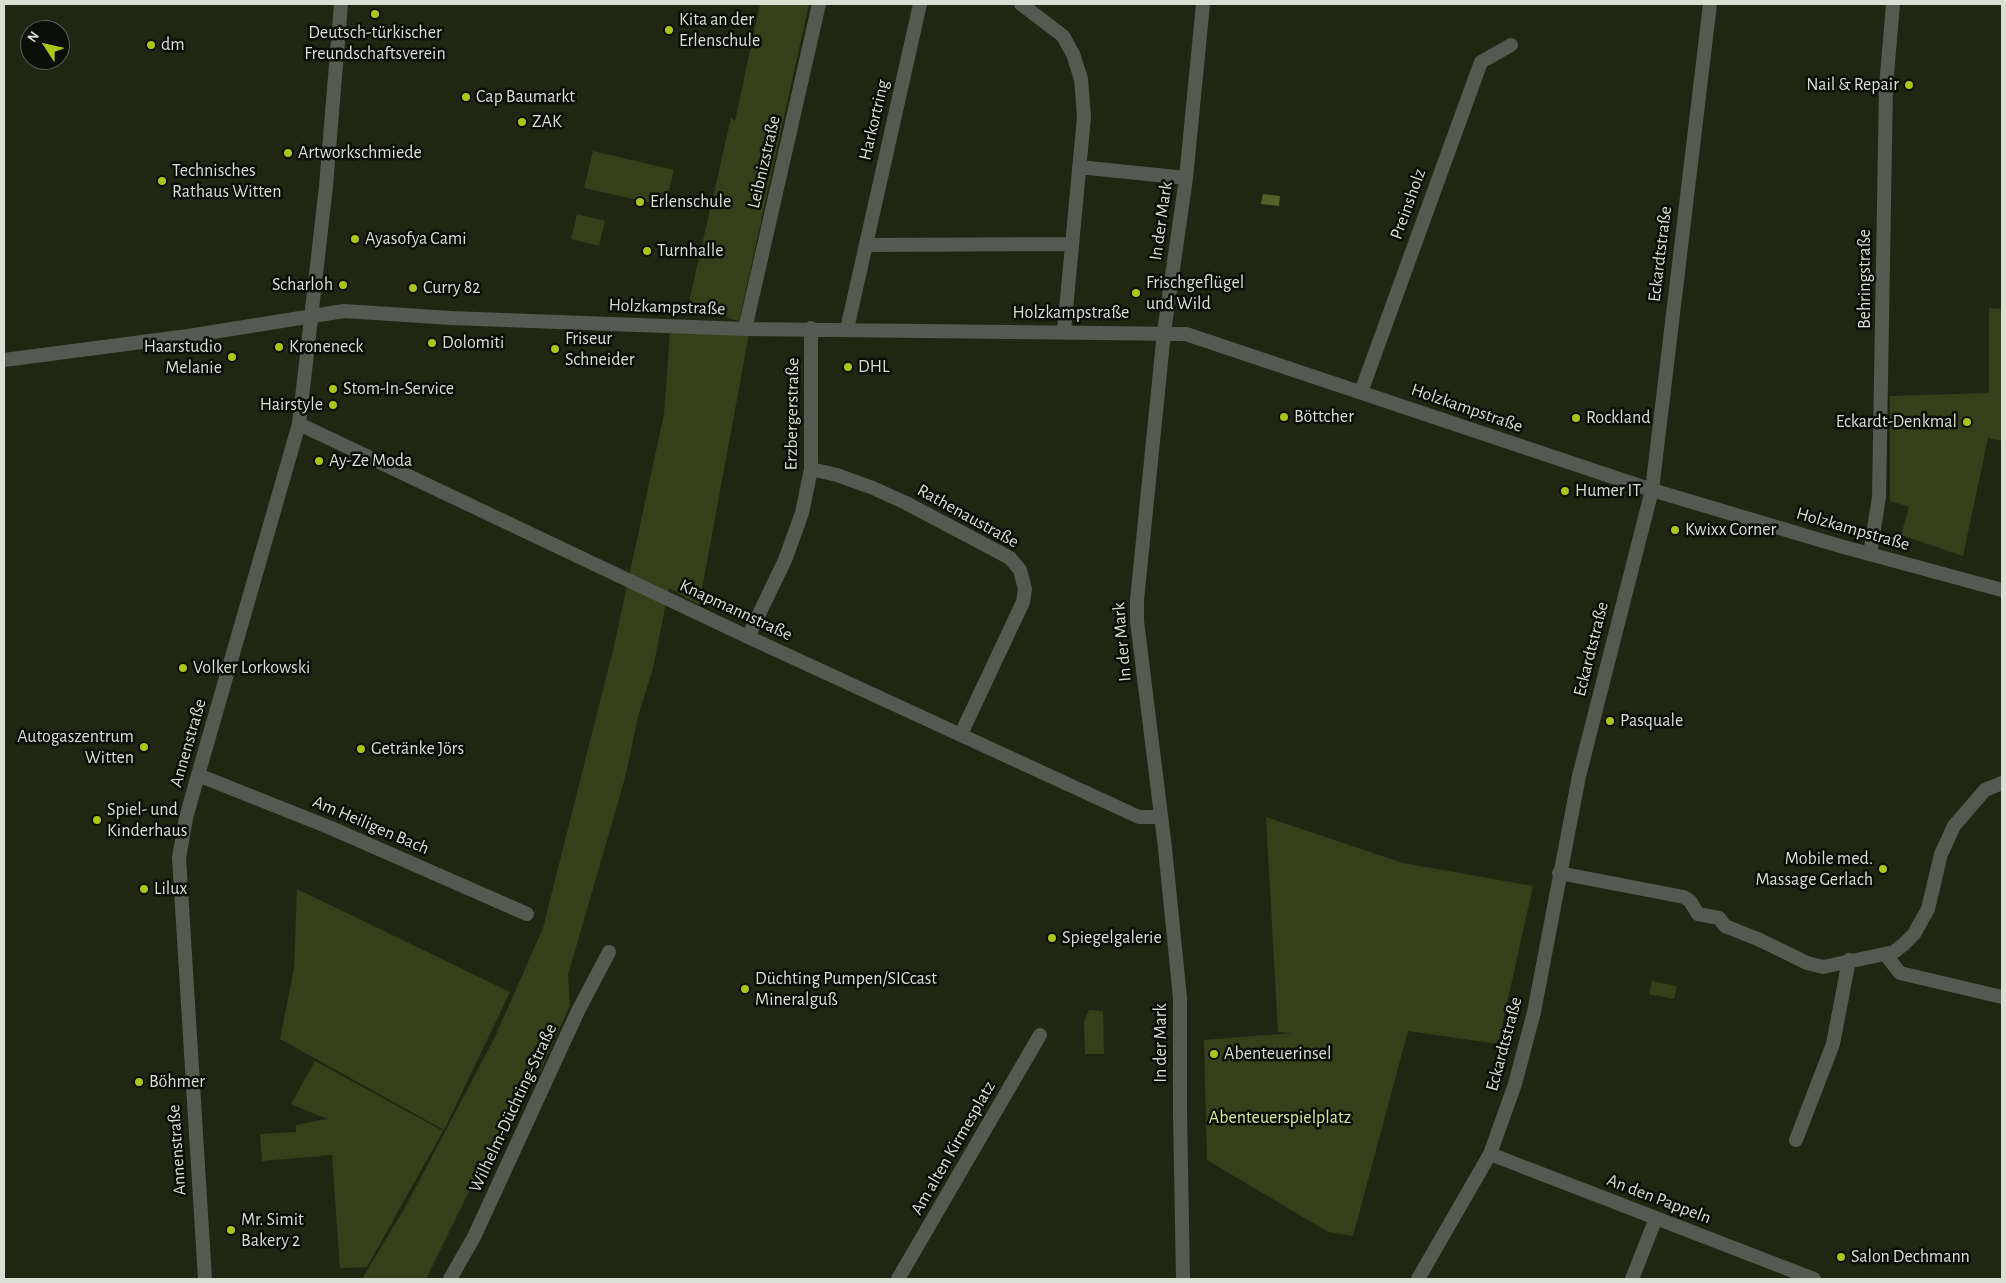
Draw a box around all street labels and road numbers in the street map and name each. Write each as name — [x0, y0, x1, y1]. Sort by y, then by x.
street label: Harkortring — [854, 77, 894, 163]
street label: Leibnizstraße — [743, 113, 785, 211]
street label: Preinsholz — [1385, 166, 1431, 242]
street label: In der Mark — [1145, 180, 1177, 262]
street label: Eckardtstraße — [1643, 205, 1677, 303]
street label: Behringstraße — [1854, 229, 1876, 329]
street label: Holzkampstraße — [608, 294, 726, 320]
street label: Holzkampstraße — [1013, 302, 1129, 324]
street label: Erzbergerstraße — [780, 358, 804, 470]
street label: Holzkampstraße — [1408, 379, 1526, 437]
street label: Rathenaustraße — [913, 479, 1023, 553]
street label: Holzkampstraße — [1794, 503, 1912, 555]
street label: Knapmannstraße — [676, 574, 796, 646]
street label: Eckardtstraße — [1569, 600, 1613, 698]
street label: In der Mark — [1108, 601, 1136, 683]
street label: Annenstraße — [165, 696, 211, 790]
street label: Am Heiligen Bach — [309, 791, 433, 859]
street label: Eckardtstraße — [1481, 995, 1527, 1093]
street label: In der Mark — [1150, 1003, 1172, 1083]
street label: Wilhelm-Düchting-Straße — [464, 1020, 562, 1196]
street label: Am alten Kirmesplatz — [906, 1077, 1000, 1219]
street label: Annenstraße — [163, 1104, 191, 1196]
street label: An den Pappeln — [1604, 1169, 1714, 1229]

